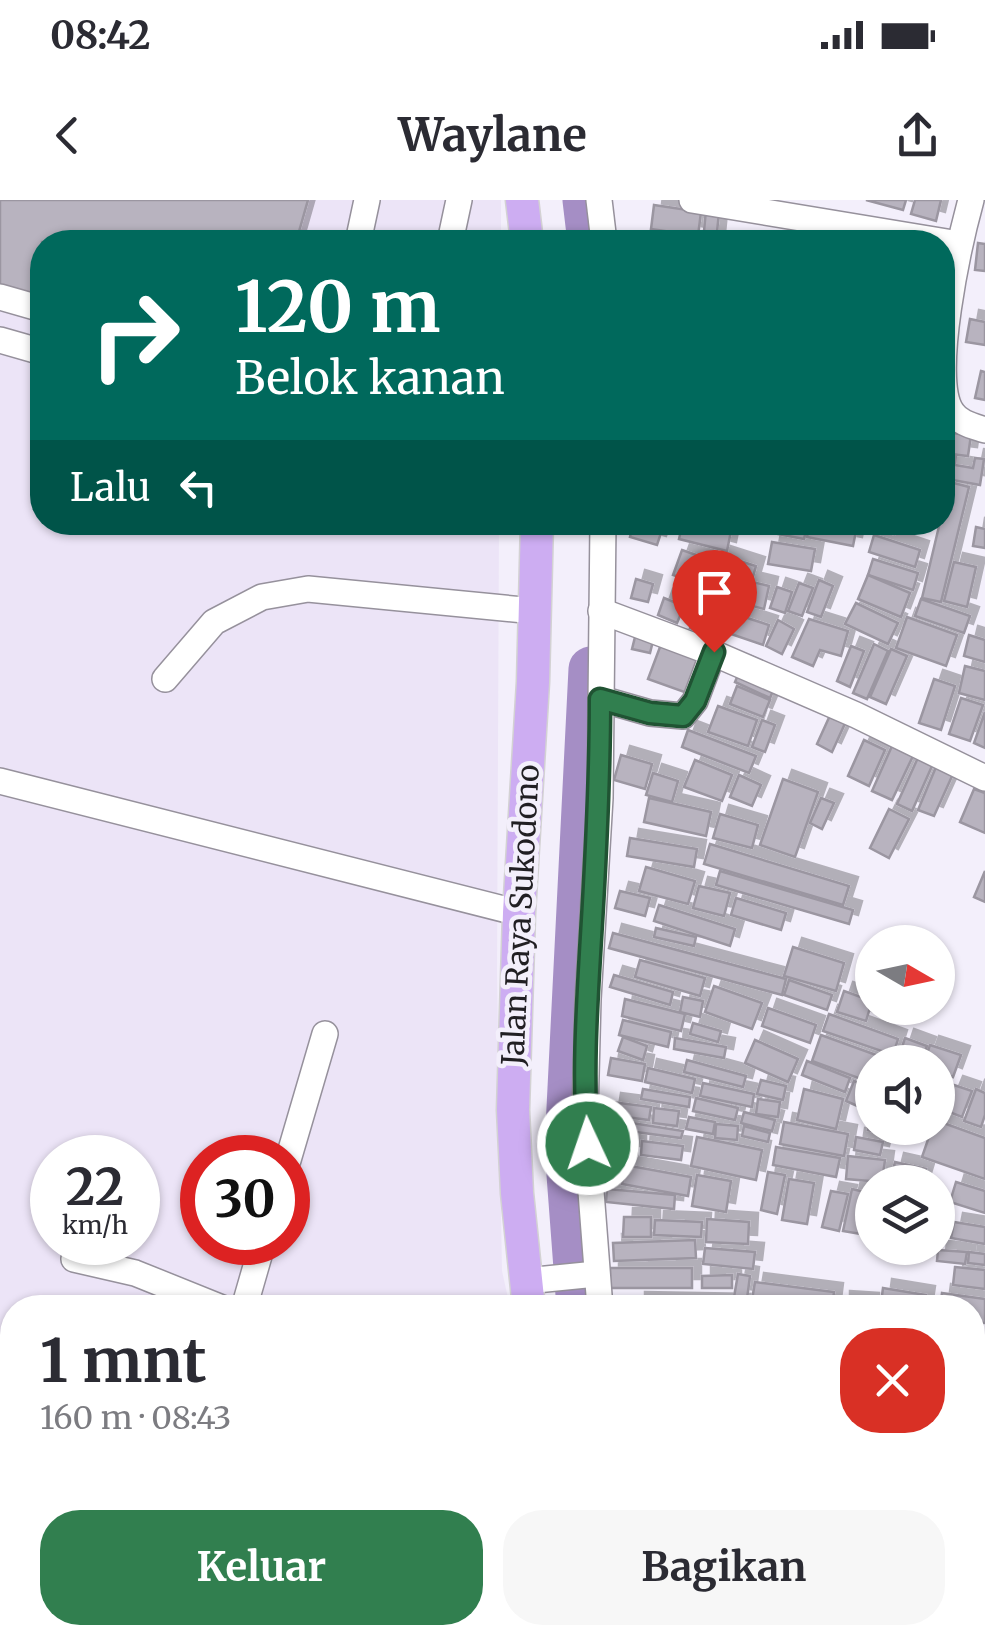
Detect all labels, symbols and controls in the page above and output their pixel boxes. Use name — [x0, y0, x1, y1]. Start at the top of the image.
text: 08:42 — [50, 12, 151, 59]
text: Waylane — [398, 107, 587, 163]
icon: back — [40, 108, 95, 163]
icon: share — [890, 108, 945, 163]
text: 120 m — [235, 263, 440, 351]
icon: right — [70, 270, 200, 400]
text: Belok kanan — [235, 350, 505, 406]
icon: left — [171, 460, 226, 515]
text: Lalu — [70, 464, 151, 511]
pin — [672, 550, 757, 653]
icon: arrive — [687, 565, 742, 620]
street label: Jalan Raya Sukodono — [493, 763, 547, 1067]
north arrow — [855, 925, 955, 1025]
map controls — [855, 925, 955, 1265]
button: sound — [855, 1045, 955, 1145]
position arrow — [536, 1092, 640, 1196]
speed limit sign: 30 — [180, 1135, 310, 1265]
text: 22 — [66, 1156, 124, 1219]
button: layers — [855, 1165, 955, 1265]
text: km/h — [62, 1209, 128, 1241]
text: 1 mnt — [40, 1323, 207, 1398]
button: close — [840, 1328, 945, 1433]
text: 160 m · 08:43 — [40, 1398, 231, 1438]
button: Keluar — [40, 1510, 483, 1625]
button: Bagikan — [503, 1510, 945, 1625]

